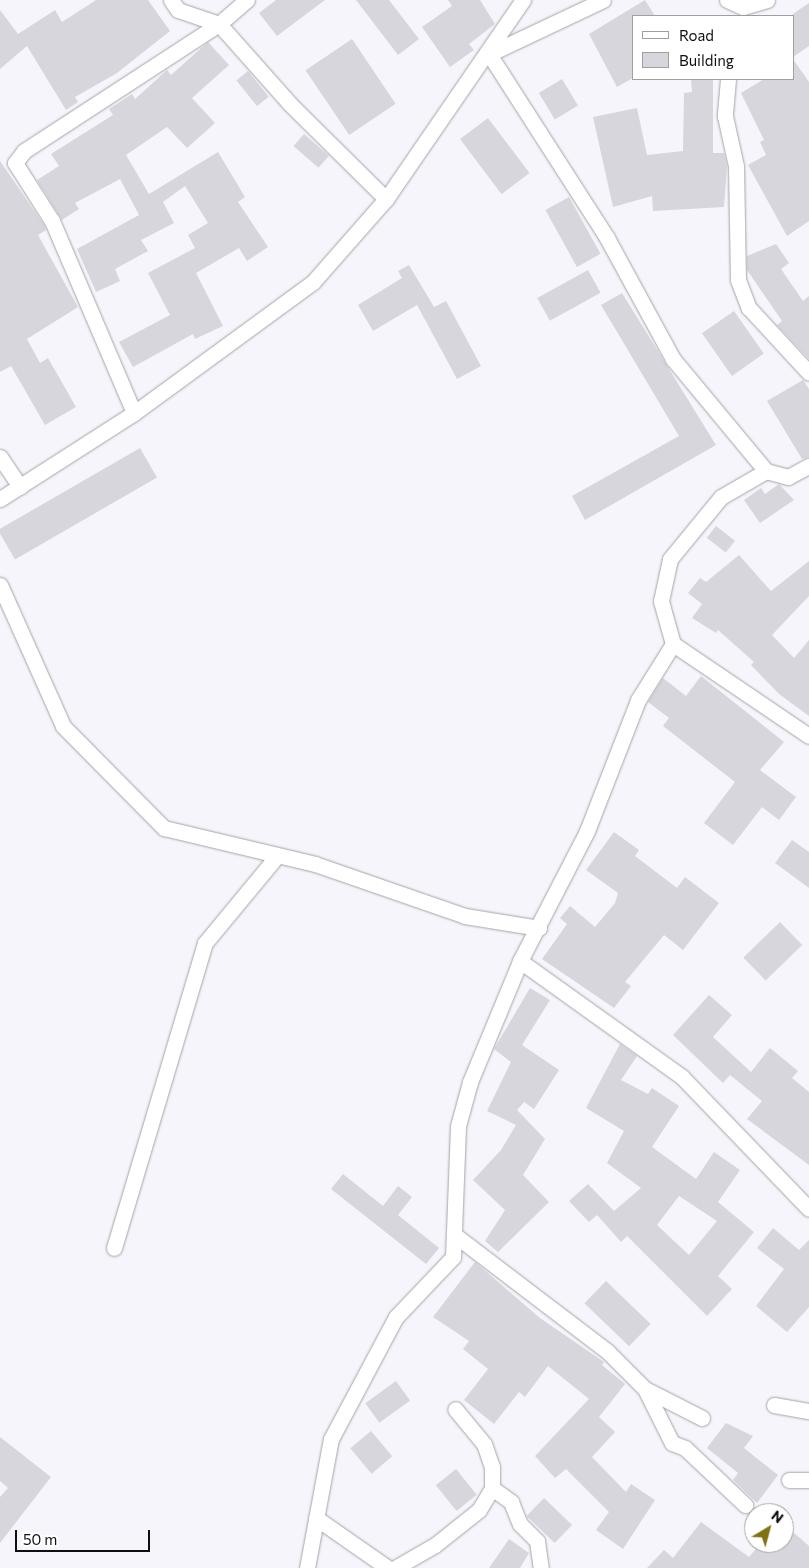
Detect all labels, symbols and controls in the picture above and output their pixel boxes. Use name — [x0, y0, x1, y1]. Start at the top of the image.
legend — [632, 15, 794, 80]
text: Road — [679, 26, 714, 44]
text: Building — [679, 51, 734, 69]
north arrow — [744, 1503, 794, 1553]
text: N — [768, 1506, 787, 1526]
scale bar — [18, 1520, 152, 1552]
text: 50 m — [23, 1530, 57, 1548]

